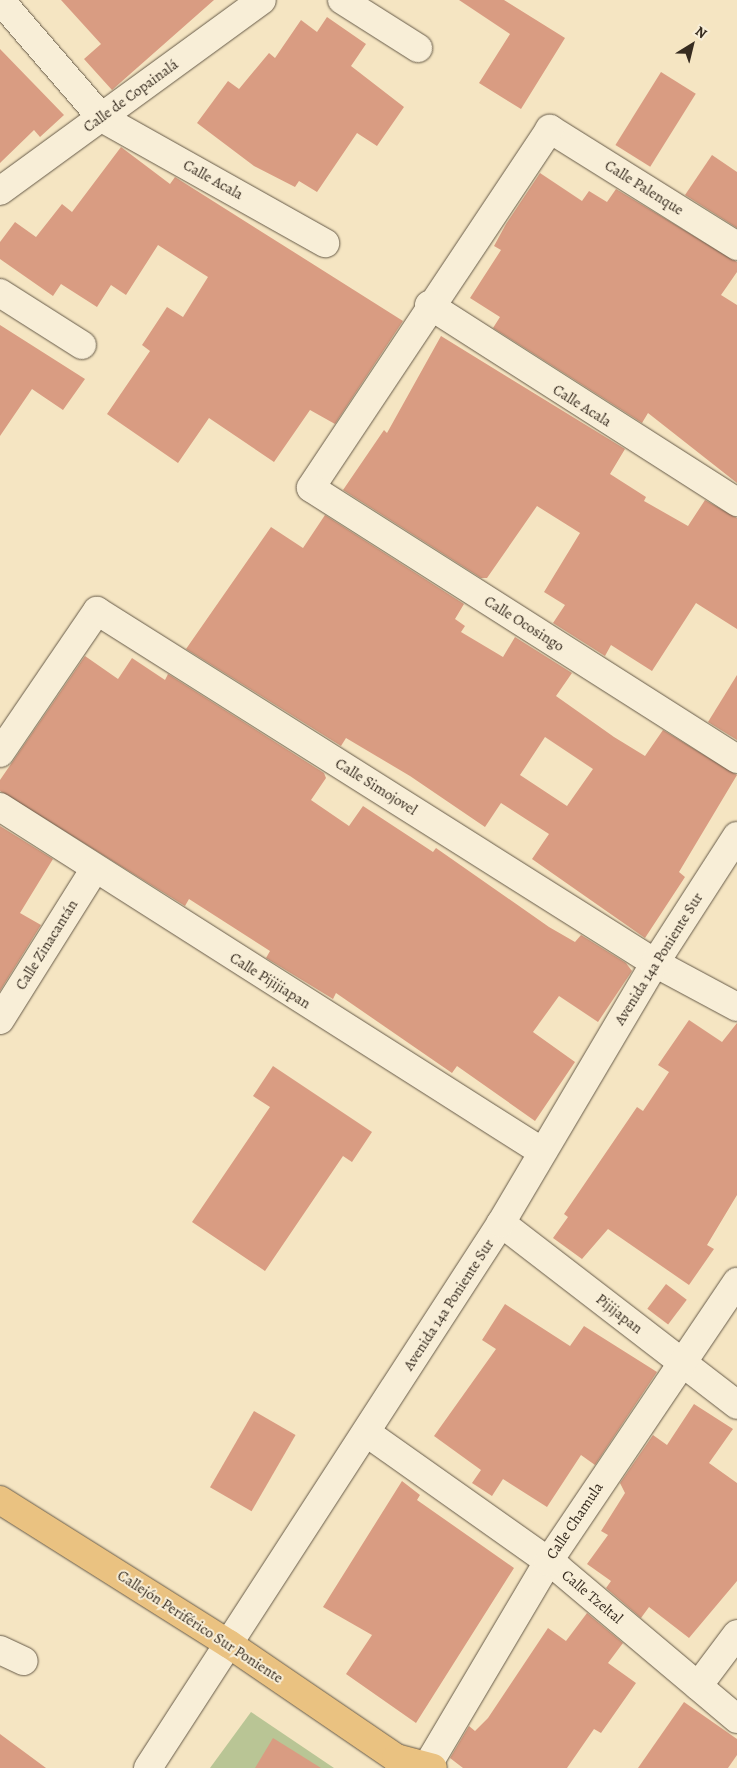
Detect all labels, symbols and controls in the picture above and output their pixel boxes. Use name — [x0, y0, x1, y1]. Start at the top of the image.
north arrow — [667, 20, 717, 70]
text: N — [691, 22, 711, 43]
street label: Calle de Copainalá — [80, 56, 182, 136]
street label: Calle Acala — [180, 156, 246, 204]
street label: Calle Palenque — [601, 157, 687, 219]
street label: Calle Acala — [549, 381, 615, 431]
street label: Calle Ocosingo — [481, 592, 567, 656]
street label: Calle Simojovel — [332, 755, 420, 819]
street label: Avenida 14a Poniente Sur — [611, 889, 707, 1029]
street label: Calle Zinacantán — [12, 897, 82, 993]
street label: Calle Pijijiapan — [226, 949, 314, 1013]
street label: Avenida 14a Poniente Sur — [400, 1236, 498, 1374]
street label: Pijijapan — [592, 1290, 646, 1338]
street label: Calle Chamula — [543, 1479, 607, 1563]
street label: Calle Tzeltal — [558, 1566, 626, 1628]
street label: Callejón Periférico Sur Poniente — [114, 1567, 286, 1687]

